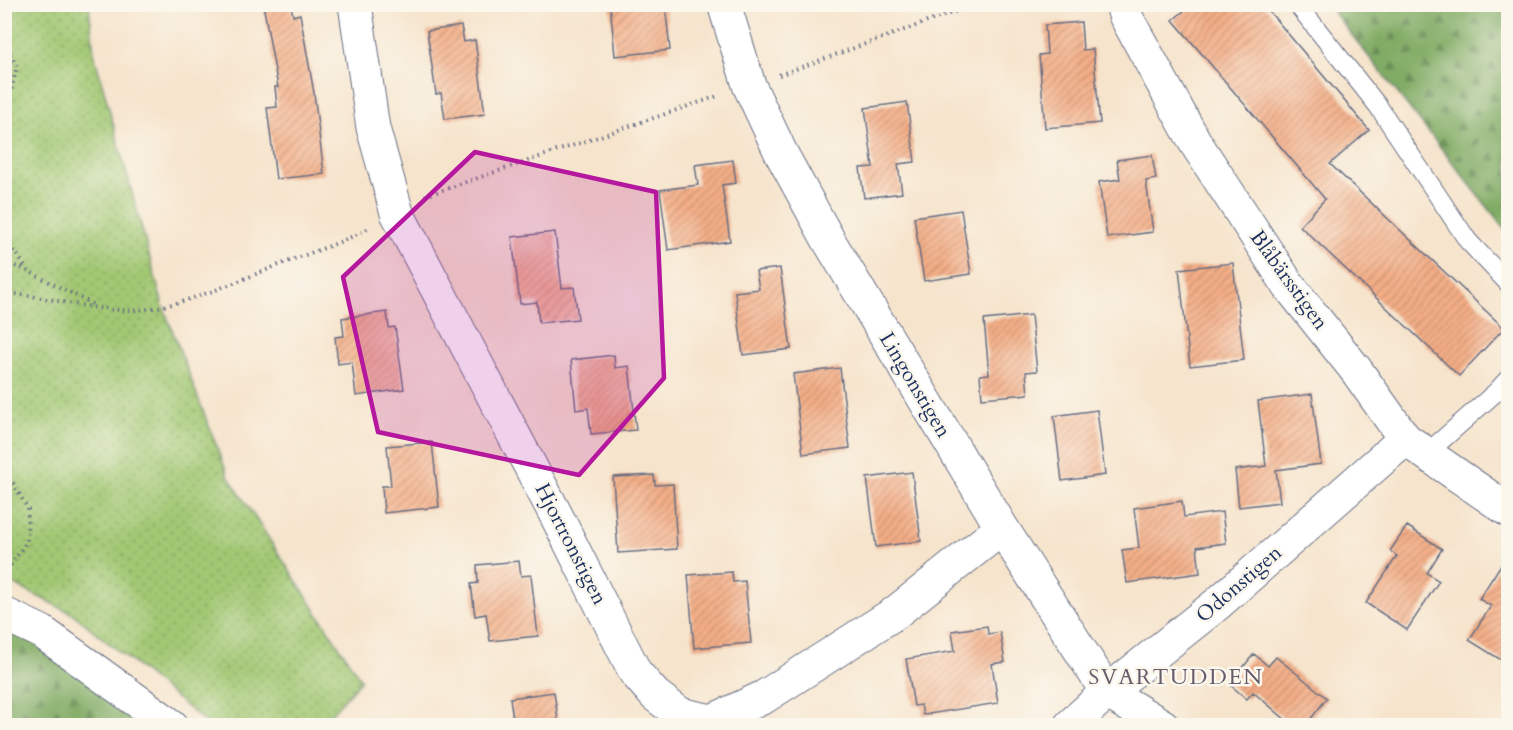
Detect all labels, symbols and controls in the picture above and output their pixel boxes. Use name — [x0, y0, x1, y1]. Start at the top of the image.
street label: Blåbärsstigen — [1243, 224, 1335, 336]
street label: Lingonstigen — [872, 327, 958, 443]
street label: Hjortronstigen — [528, 478, 614, 610]
street label: Odonstigen — [1190, 538, 1288, 630]
district label: SVARTUDDEN — [1088, 662, 1264, 692]

